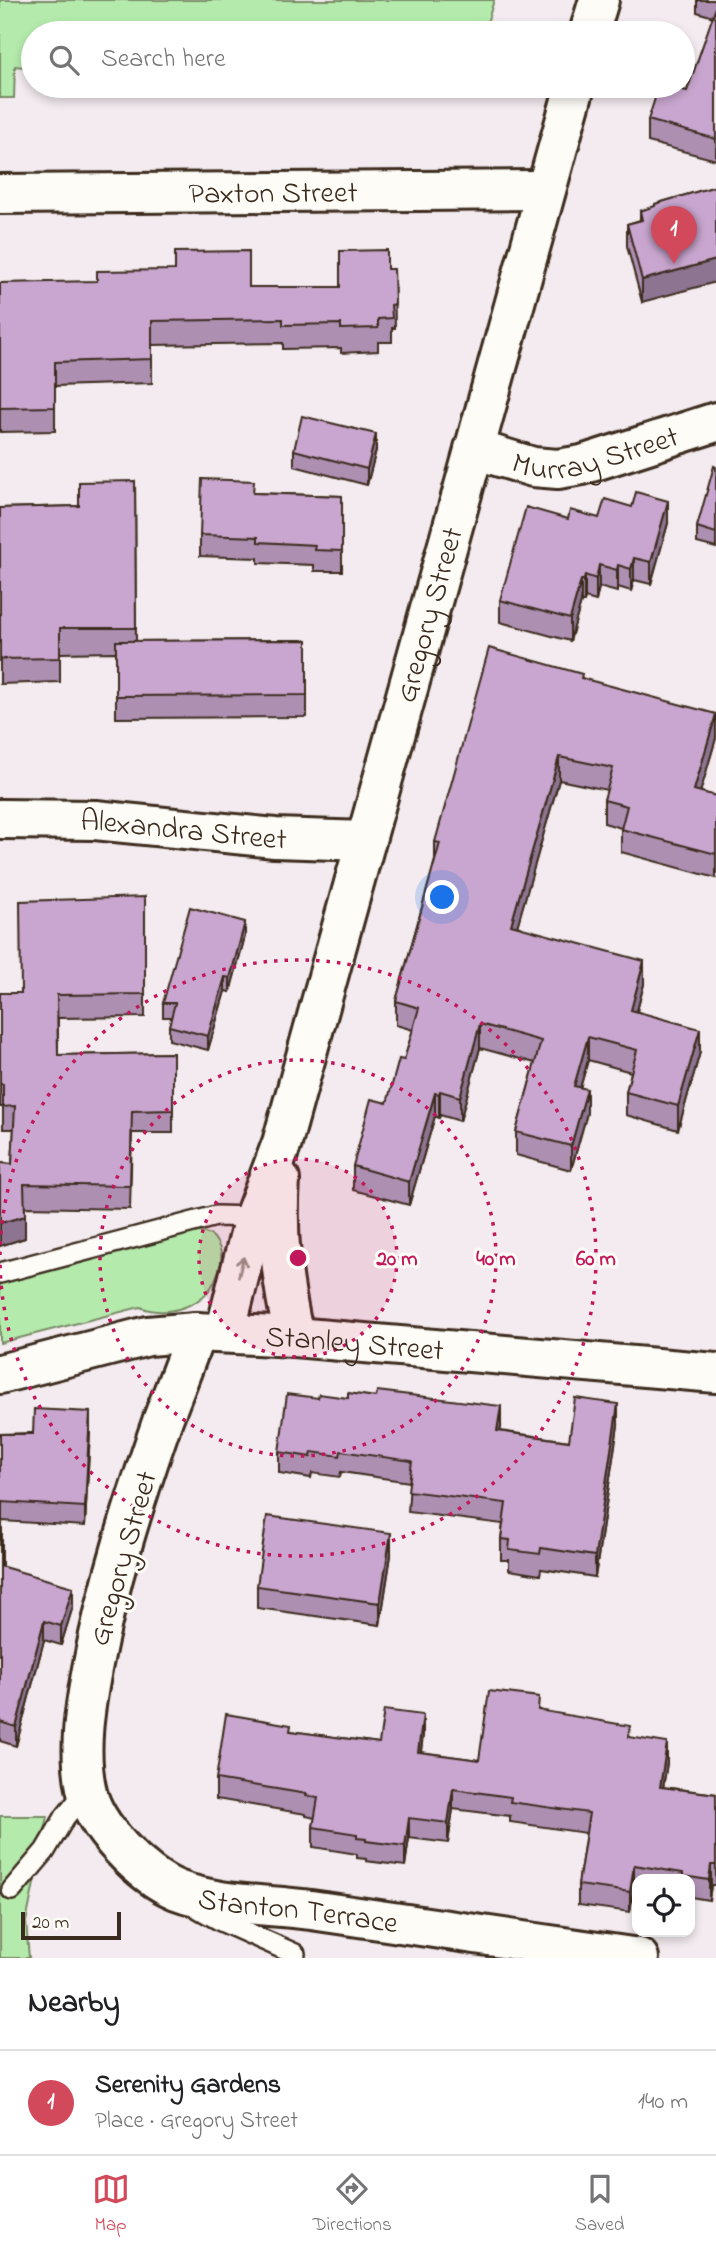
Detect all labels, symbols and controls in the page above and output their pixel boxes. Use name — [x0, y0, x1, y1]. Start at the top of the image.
search box — [21, 21, 695, 98]
icon: search — [45, 41, 83, 79]
text: Search here — [101, 41, 226, 79]
street label: Paxton Street — [188, 172, 358, 218]
pin: 1 — [651, 206, 697, 264]
street label: Murray Street — [506, 416, 685, 494]
street label: Gregory Street — [386, 523, 477, 708]
street label: Alexandra Street — [80, 801, 287, 863]
your location — [425, 880, 459, 914]
text: 20 m — [375, 1245, 418, 1275]
text: 40 m — [476, 1245, 516, 1275]
text: 60 m — [576, 1245, 616, 1275]
centre of rings — [286, 1246, 310, 1270]
one-way arrow — [235, 1256, 248, 1279]
street label: Stanley Street — [264, 1317, 445, 1375]
street label: Gregory Street — [79, 1466, 171, 1651]
map controls — [632, 1874, 695, 1937]
button: locate — [632, 1874, 695, 1937]
street label: Stanton Terrace — [194, 1878, 401, 1947]
scale bar — [21, 1909, 121, 1941]
text: 20 m — [32, 1910, 69, 1937]
text: Nearby — [28, 1982, 120, 2026]
text: Serenity Gardens — [95, 2067, 281, 2105]
text: 1 — [47, 2086, 55, 2119]
text: 140 m — [638, 2086, 688, 2119]
text: Place · Gregory Street — [95, 2105, 298, 2138]
tab: Map — [92, 2170, 130, 2239]
tab: Directions — [313, 2170, 392, 2239]
tab: Saved — [575, 2170, 624, 2239]

